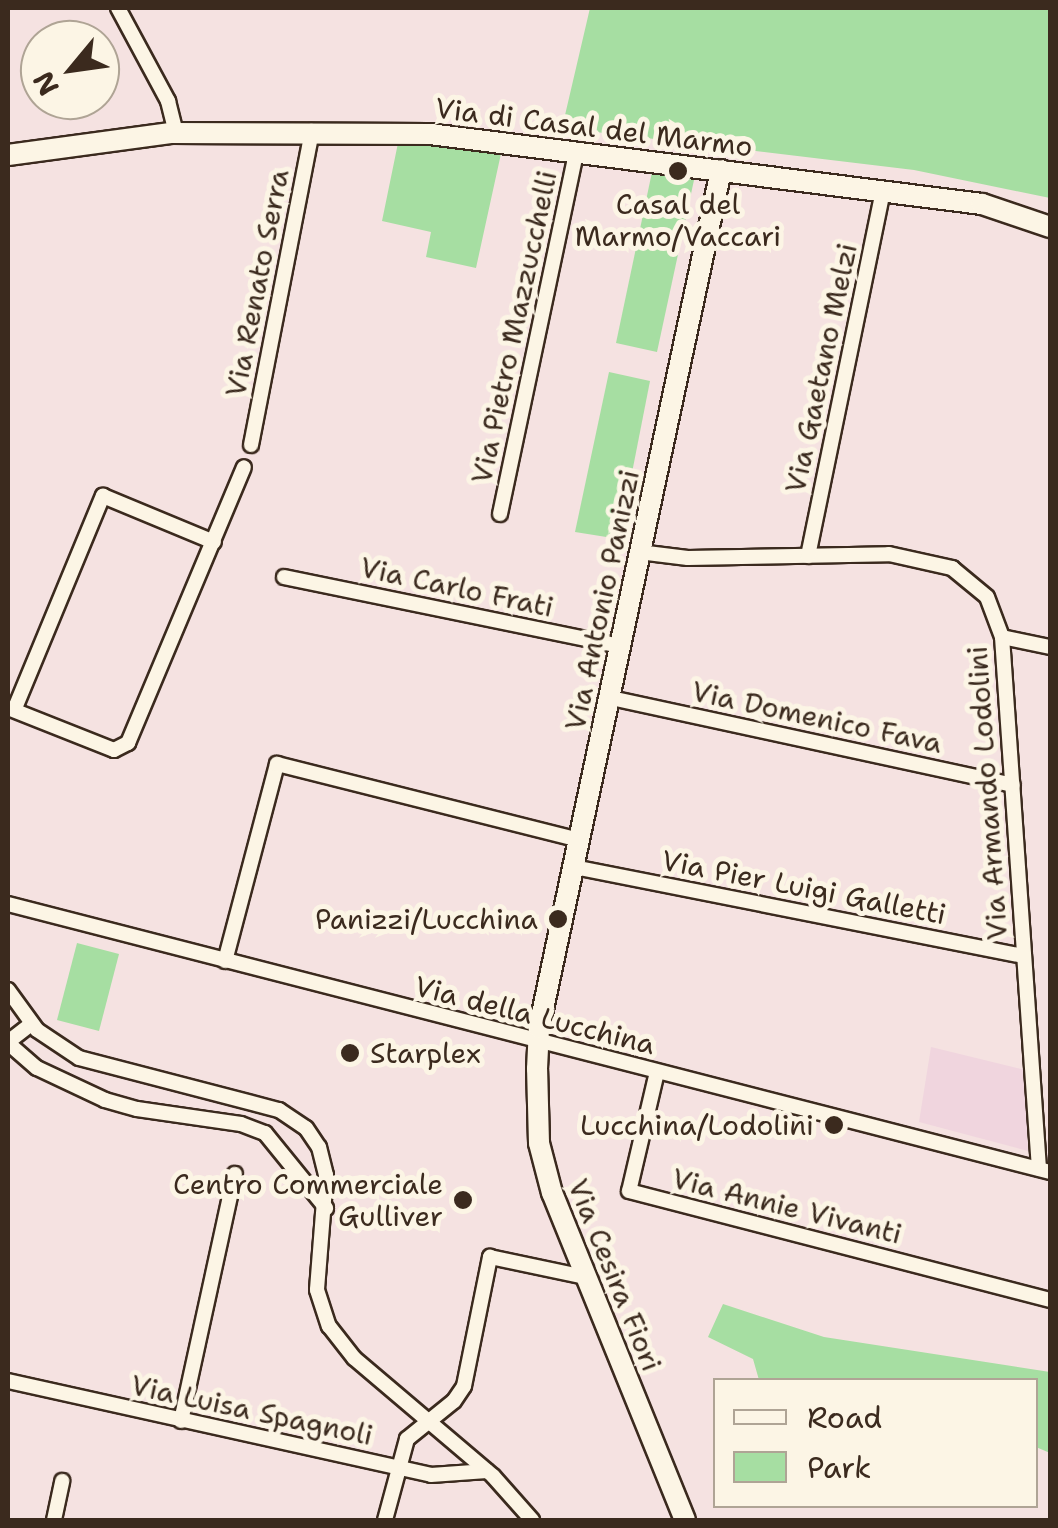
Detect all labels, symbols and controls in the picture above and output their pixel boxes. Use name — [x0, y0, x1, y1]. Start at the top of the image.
north arrow — [20, 20, 120, 120]
text: N — [24, 65, 68, 102]
street label: Via di Casal del Marmo — [433, 91, 755, 163]
marker: Casal del Marmo/Vaccari — [667, 160, 689, 182]
street label: Via Renato Serra — [218, 166, 296, 400]
street label: Via Pietro Mazzucchelli — [464, 167, 564, 487]
place label: Casal del Marmo/Vaccari — [575, 187, 781, 253]
street label: Via Gaetano Melzi — [778, 240, 864, 496]
street label: Via Antonio Panizzi — [558, 467, 646, 733]
street label: Via Carlo Frati — [357, 550, 557, 624]
street label: Via Armando Lodolini — [960, 645, 1014, 941]
street label: Via Domenico Fava — [689, 674, 945, 760]
street label: Via Pier Luigi Galletti — [659, 843, 949, 931]
place label: Panizzi/Lucchina — [315, 902, 538, 936]
marker: Panizzi/Lucchina — [547, 908, 569, 930]
street label: Via della Lucchina — [411, 969, 659, 1061]
place label: Starplex — [370, 1036, 481, 1070]
marker: Starplex — [339, 1042, 361, 1064]
place label: Lucchina/Lodolini — [580, 1108, 814, 1142]
marker: Lucchina/Lodolini — [823, 1114, 845, 1136]
street label: Via Annie Vivanti — [669, 1161, 905, 1251]
place label: Centro Commerciale Gulliver — [173, 1167, 443, 1233]
street label: Via Cesira Fiori — [561, 1174, 669, 1376]
marker: Centro Commerciale Gulliver — [452, 1189, 474, 1211]
street label: Via Luisa Spagnoli — [128, 1368, 376, 1452]
legend — [713, 1378, 1038, 1508]
text: Road — [807, 1397, 882, 1438]
text: Park — [807, 1447, 871, 1488]

